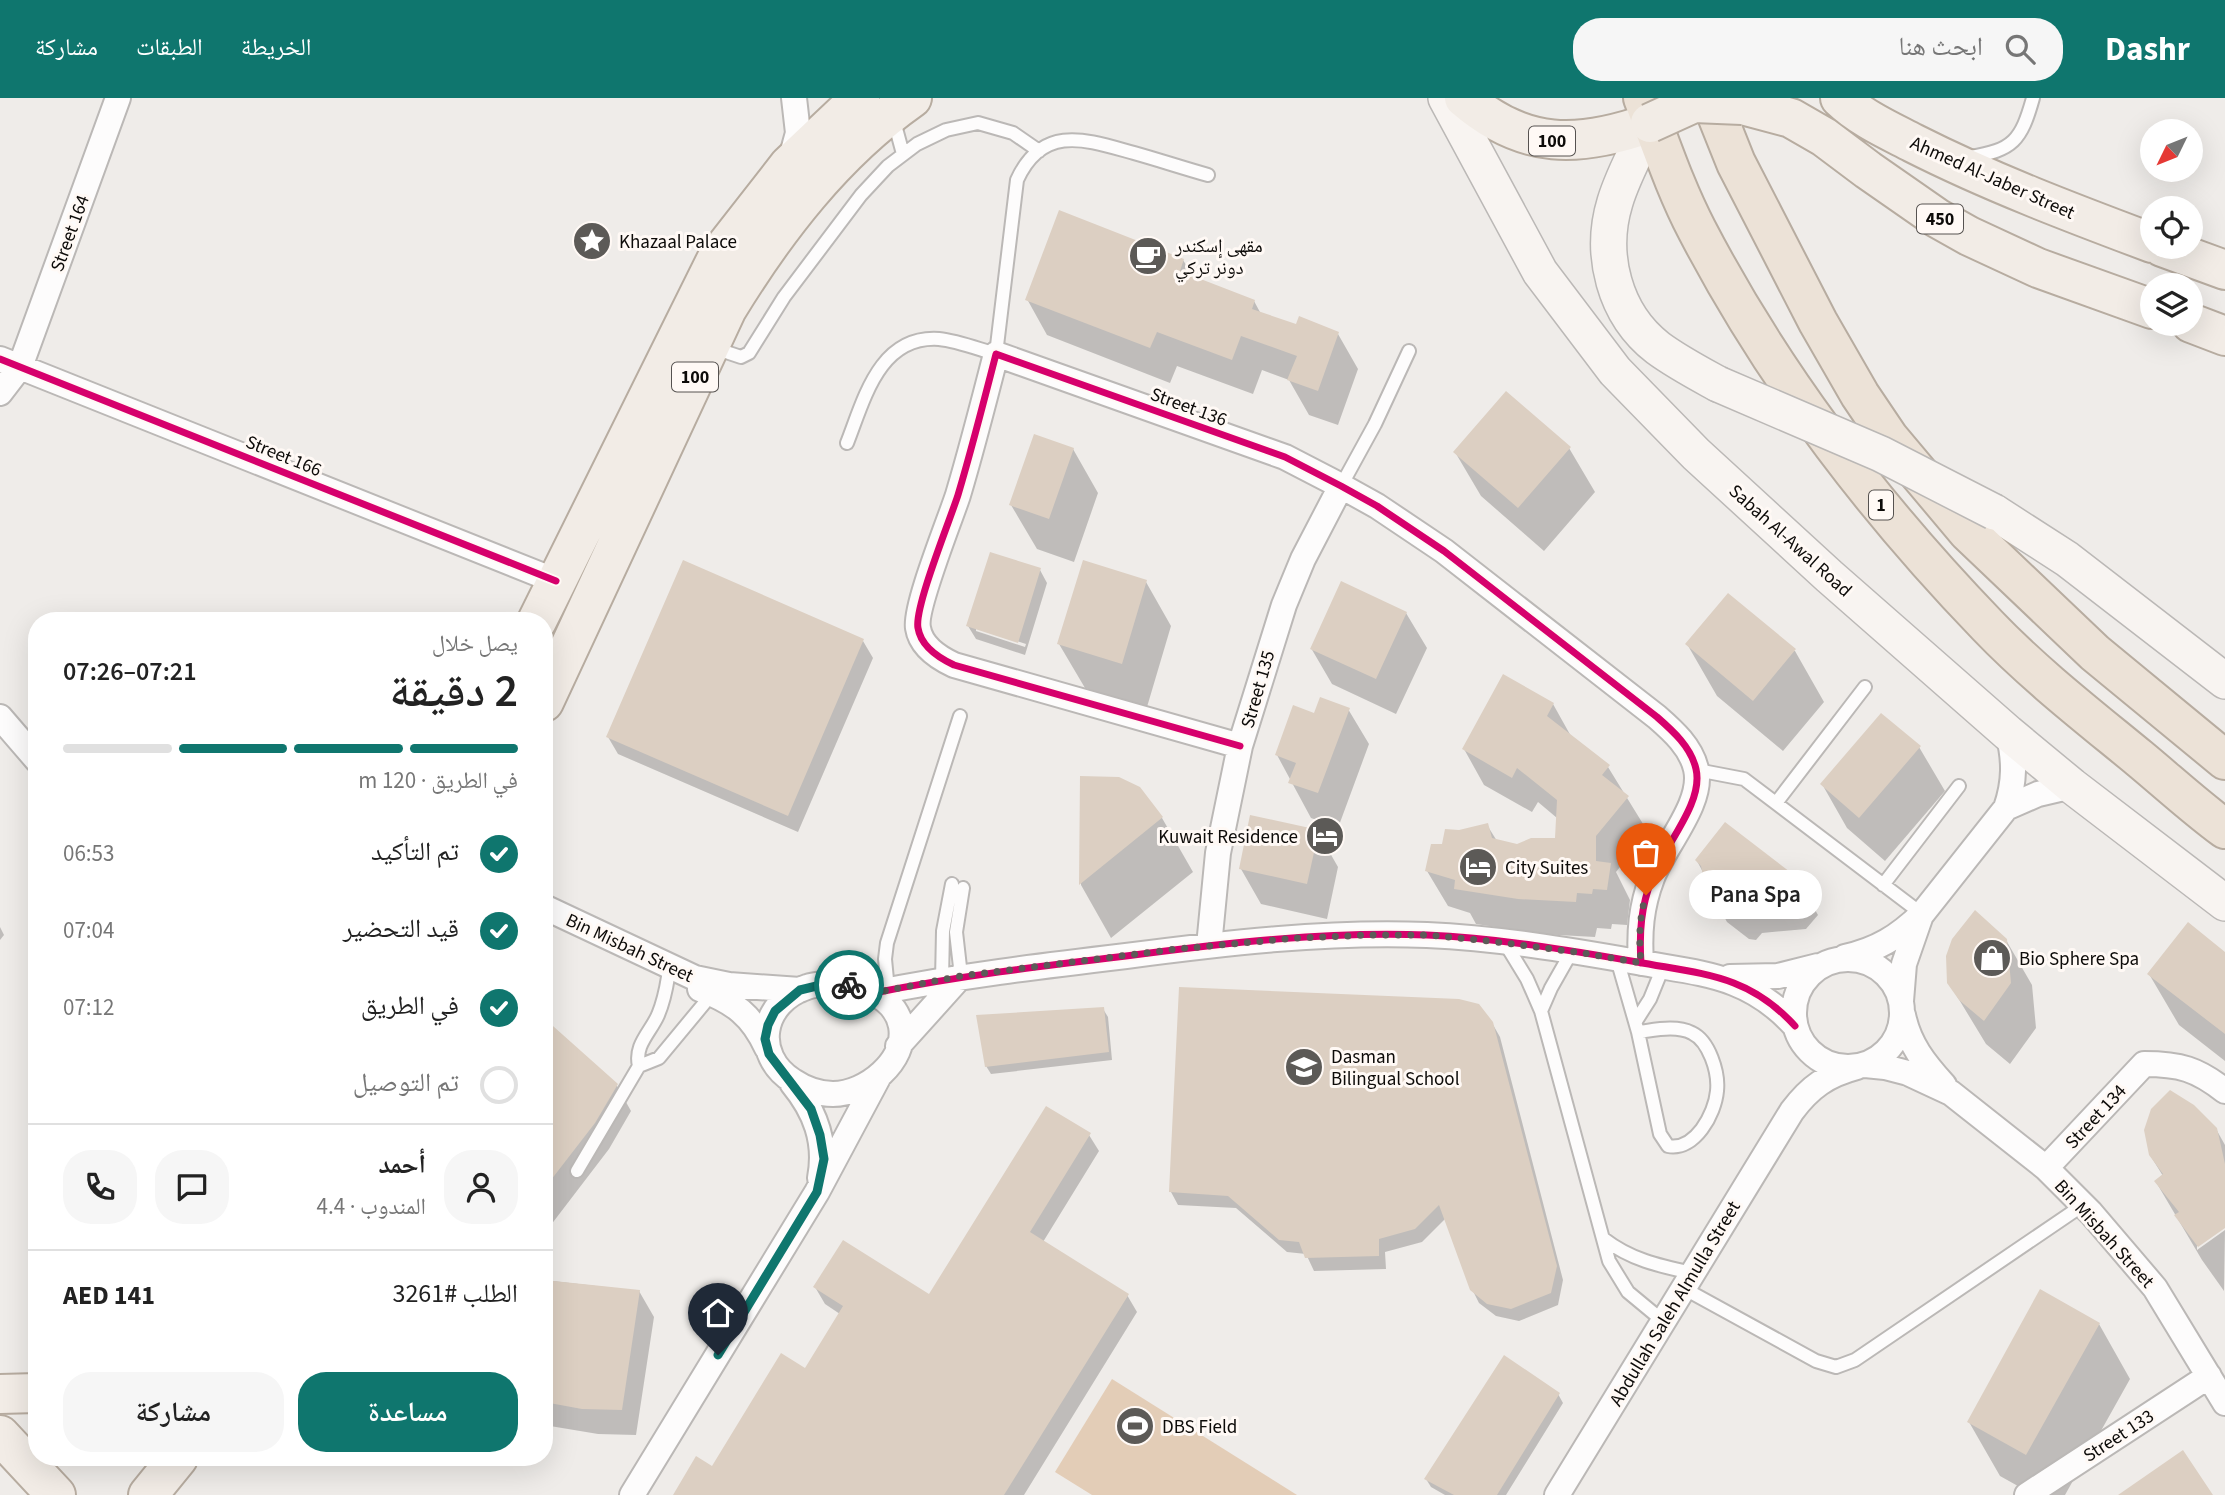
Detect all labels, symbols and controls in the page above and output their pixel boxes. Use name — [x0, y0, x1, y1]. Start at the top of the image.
search box — [1573, 18, 2063, 81]
text: Dashr — [2105, 26, 2190, 73]
text: ابحث هنا — [1899, 28, 1983, 65]
text: مشاركة — [35, 30, 98, 65]
text: الطبقات — [136, 30, 203, 65]
text: الخريطة — [241, 30, 311, 65]
icon: search — [2001, 30, 2039, 68]
north arrow — [2140, 119, 2203, 182]
map controls — [2140, 119, 2203, 336]
road number: 100 — [1529, 126, 1575, 156]
street label: Ahmed Al-Jaber Street — [1906, 130, 2079, 227]
street label: Street 164 — [44, 191, 97, 276]
button: locate — [2140, 196, 2203, 259]
road number: 450 — [1917, 204, 1963, 234]
place icon: Khazaal Palace — [571, 220, 613, 262]
place label: Khazaal Palace — [619, 229, 737, 256]
place label: مقهى إسكندر دونر تركي — [1174, 233, 1263, 283]
cafe icon: مقهى إسكندر دونر تركي — [1127, 235, 1169, 277]
button: layers — [2140, 273, 2203, 336]
road number: 100 — [672, 362, 718, 391]
street label: Street 136 — [1146, 381, 1231, 434]
street label: Street 166 — [241, 429, 325, 484]
street label: Sabah Al-Awal Road — [1722, 478, 1858, 604]
road number: 1 — [1869, 491, 1893, 520]
text: يصل خلال — [432, 627, 518, 660]
street label: Street 135 — [1234, 647, 1282, 731]
text: 07:21–07:26 — [63, 653, 197, 690]
text: 2 دقيقة — [390, 659, 518, 724]
text: في الطريق · 120 m — [358, 764, 518, 797]
hotel icon: Kuwait Residence — [1304, 815, 1346, 857]
pin — [1616, 823, 1676, 895]
place label: Kuwait Residence — [1158, 824, 1298, 851]
text: تم التأكيد — [371, 833, 459, 870]
icon: bag — [1627, 834, 1665, 872]
icon: check — [480, 835, 518, 873]
text: 06:53 — [63, 837, 114, 870]
hotel icon: City Suites — [1457, 846, 1499, 888]
place label: City Suites — [1505, 855, 1588, 882]
callout: Pana Spa — [1688, 870, 1821, 920]
text: Pana Spa — [1710, 878, 1801, 911]
street label: Bin Misbah Street — [561, 907, 698, 990]
text: قيد التحضير — [343, 910, 459, 947]
icon: check — [480, 912, 518, 950]
text: 07:04 — [63, 914, 114, 947]
shop icon: Bio Sphere Spa — [1971, 937, 2013, 979]
place label: Bio Sphere Spa — [2019, 946, 2139, 973]
courier — [814, 950, 884, 1020]
icon: bike — [830, 966, 868, 1004]
text: في الطريق — [361, 987, 459, 1024]
icon: check — [480, 989, 518, 1027]
text: 07:12 — [63, 991, 114, 1024]
place label: Dasman Bilingual School — [1331, 1044, 1460, 1093]
school or university icon: Dasman Bilingual School — [1283, 1046, 1325, 1088]
text: تم التوصيل — [353, 1064, 459, 1101]
street label: Street 134 — [2059, 1079, 2133, 1155]
text: أحمد — [378, 1146, 426, 1183]
button: phone — [63, 1150, 137, 1224]
button: chat — [155, 1150, 229, 1224]
button: person — [444, 1150, 518, 1224]
street label: Bin Misbah Street — [2048, 1174, 2160, 1295]
text: المندوب · 4.4 — [316, 1190, 426, 1223]
street label: Abdullah Saleh Almulla Street — [1603, 1196, 1748, 1412]
text: الطلب #3261 — [393, 1275, 518, 1312]
text: AED 141 — [63, 1277, 155, 1314]
pin — [688, 1283, 748, 1355]
icon: home — [699, 1294, 737, 1332]
button: مشاركة — [63, 1372, 284, 1452]
button: مساعدة — [298, 1372, 518, 1452]
street label: Street 133 — [2078, 1403, 2160, 1469]
sports icon: DBS Field — [1114, 1405, 1156, 1447]
place label: DBS Field — [1162, 1414, 1237, 1441]

